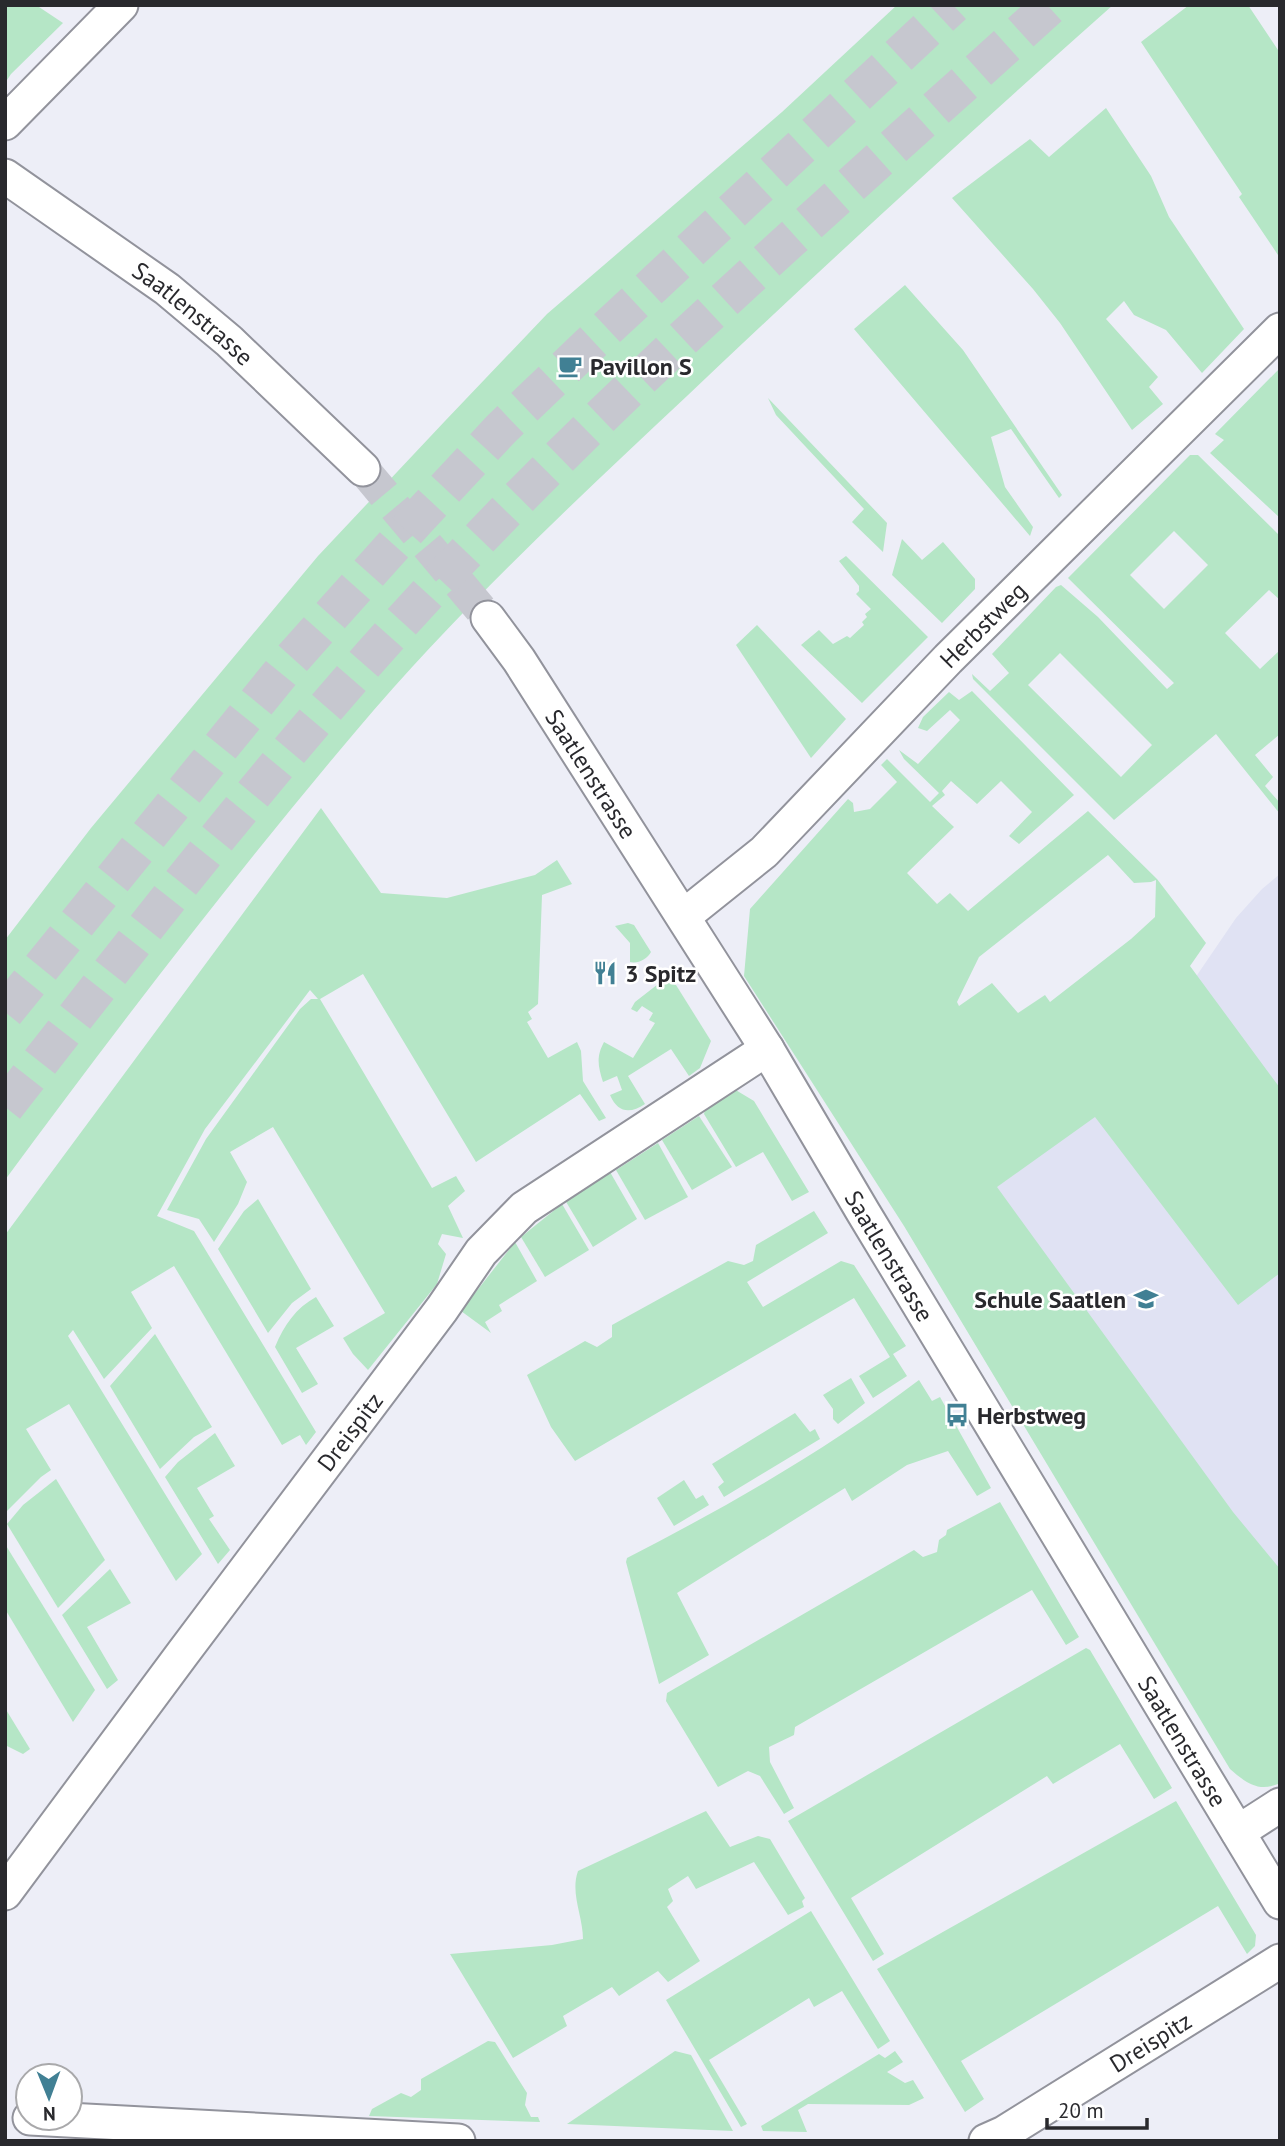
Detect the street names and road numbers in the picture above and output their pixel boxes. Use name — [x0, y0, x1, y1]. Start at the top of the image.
street label: Saatlenstrasse — [127, 254, 260, 372]
street label: Herbstweg — [933, 575, 1033, 674]
street label: Saatlenstrasse — [539, 703, 644, 844]
street label: Saatlenstrasse — [838, 1185, 941, 1327]
street label: Dreispitz — [310, 1386, 389, 1477]
street label: Saatlenstrasse — [1131, 1670, 1234, 1812]
street label: Dreispitz — [1103, 2005, 1197, 2079]

